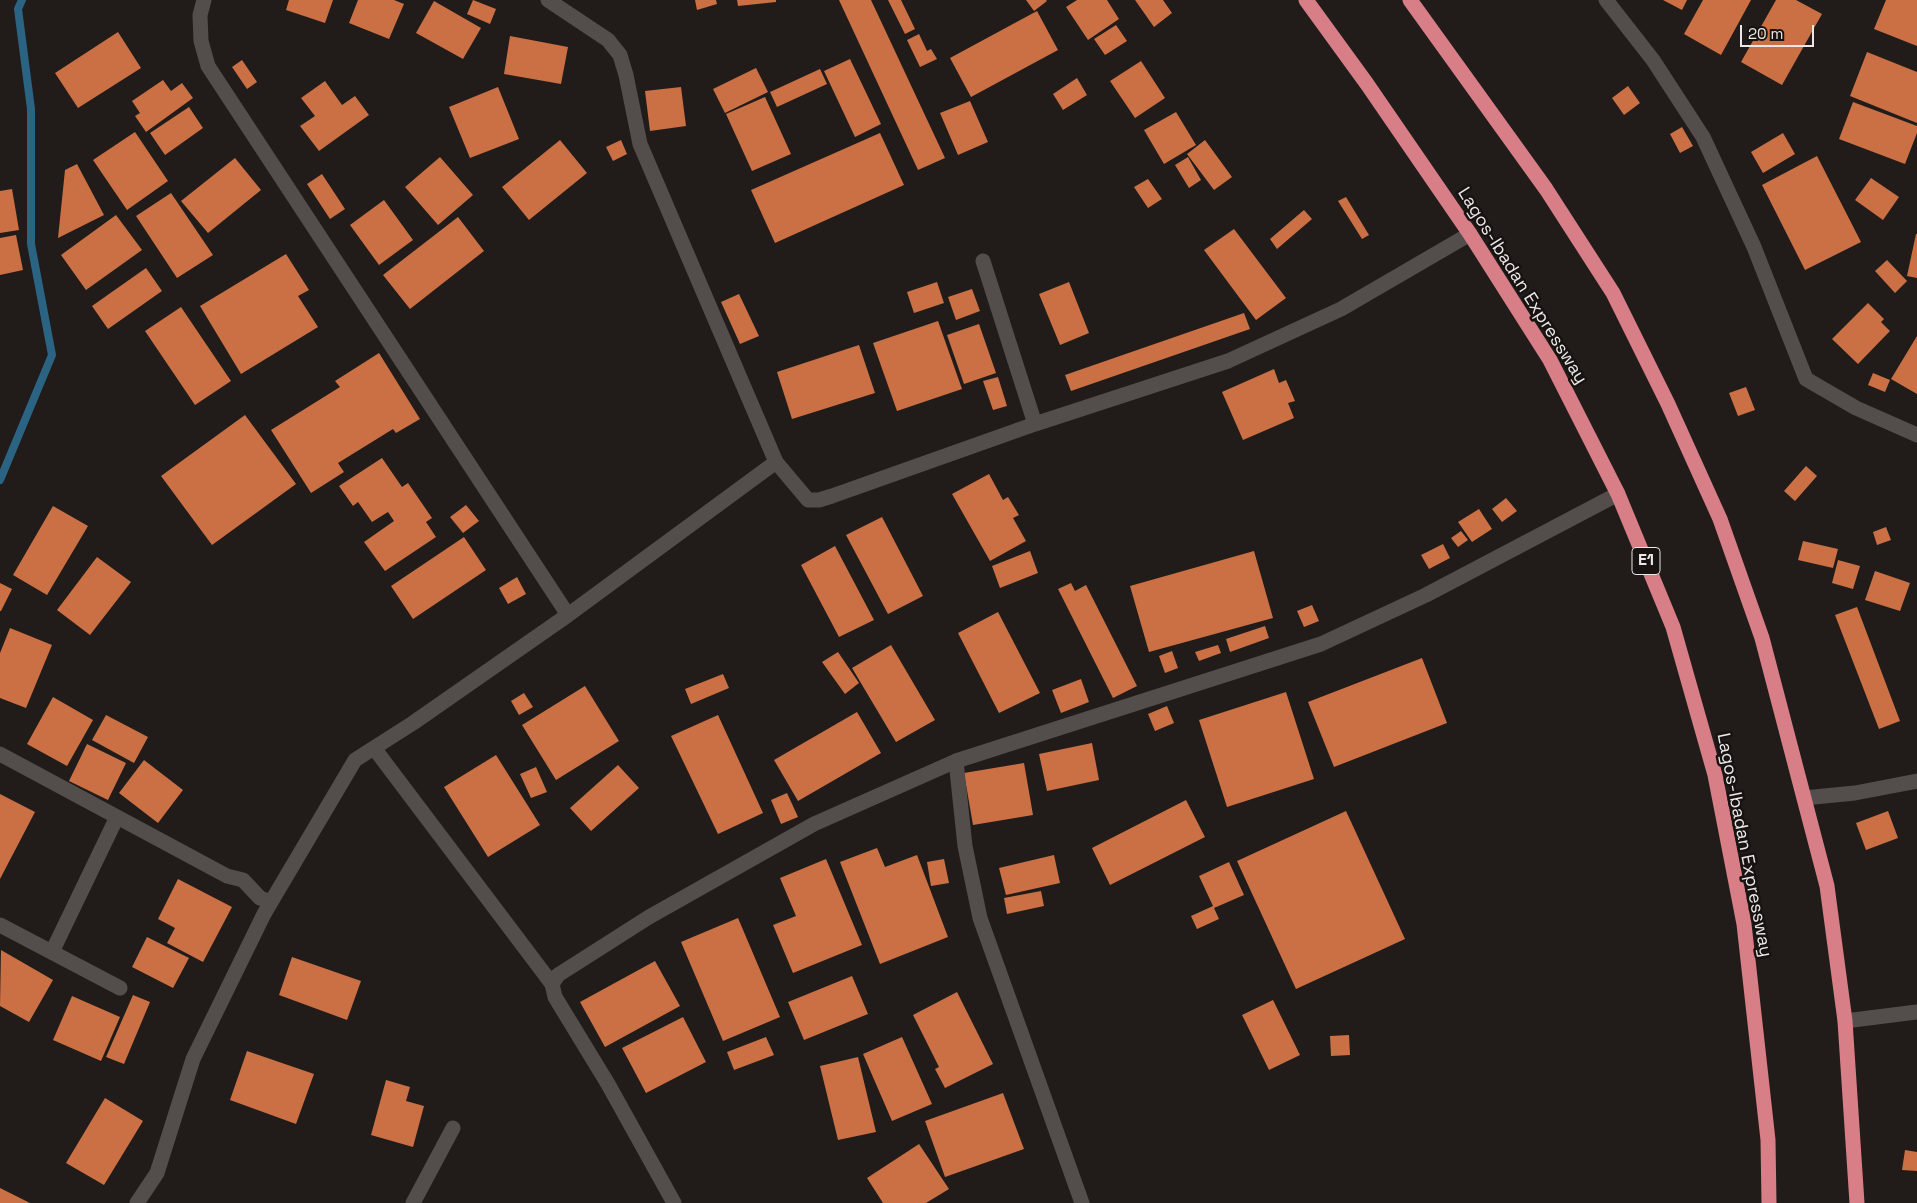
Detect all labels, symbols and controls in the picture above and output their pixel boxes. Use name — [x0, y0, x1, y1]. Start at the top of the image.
scale bar — [1742, 15, 1816, 47]
text: 20 m — [1748, 24, 1783, 43]
street label: Lagos-Ibadan Expressway — [1453, 184, 1591, 388]
road number: E1 — [1632, 548, 1660, 574]
street label: Lagos-Ibadan Expressway — [1712, 731, 1776, 959]

